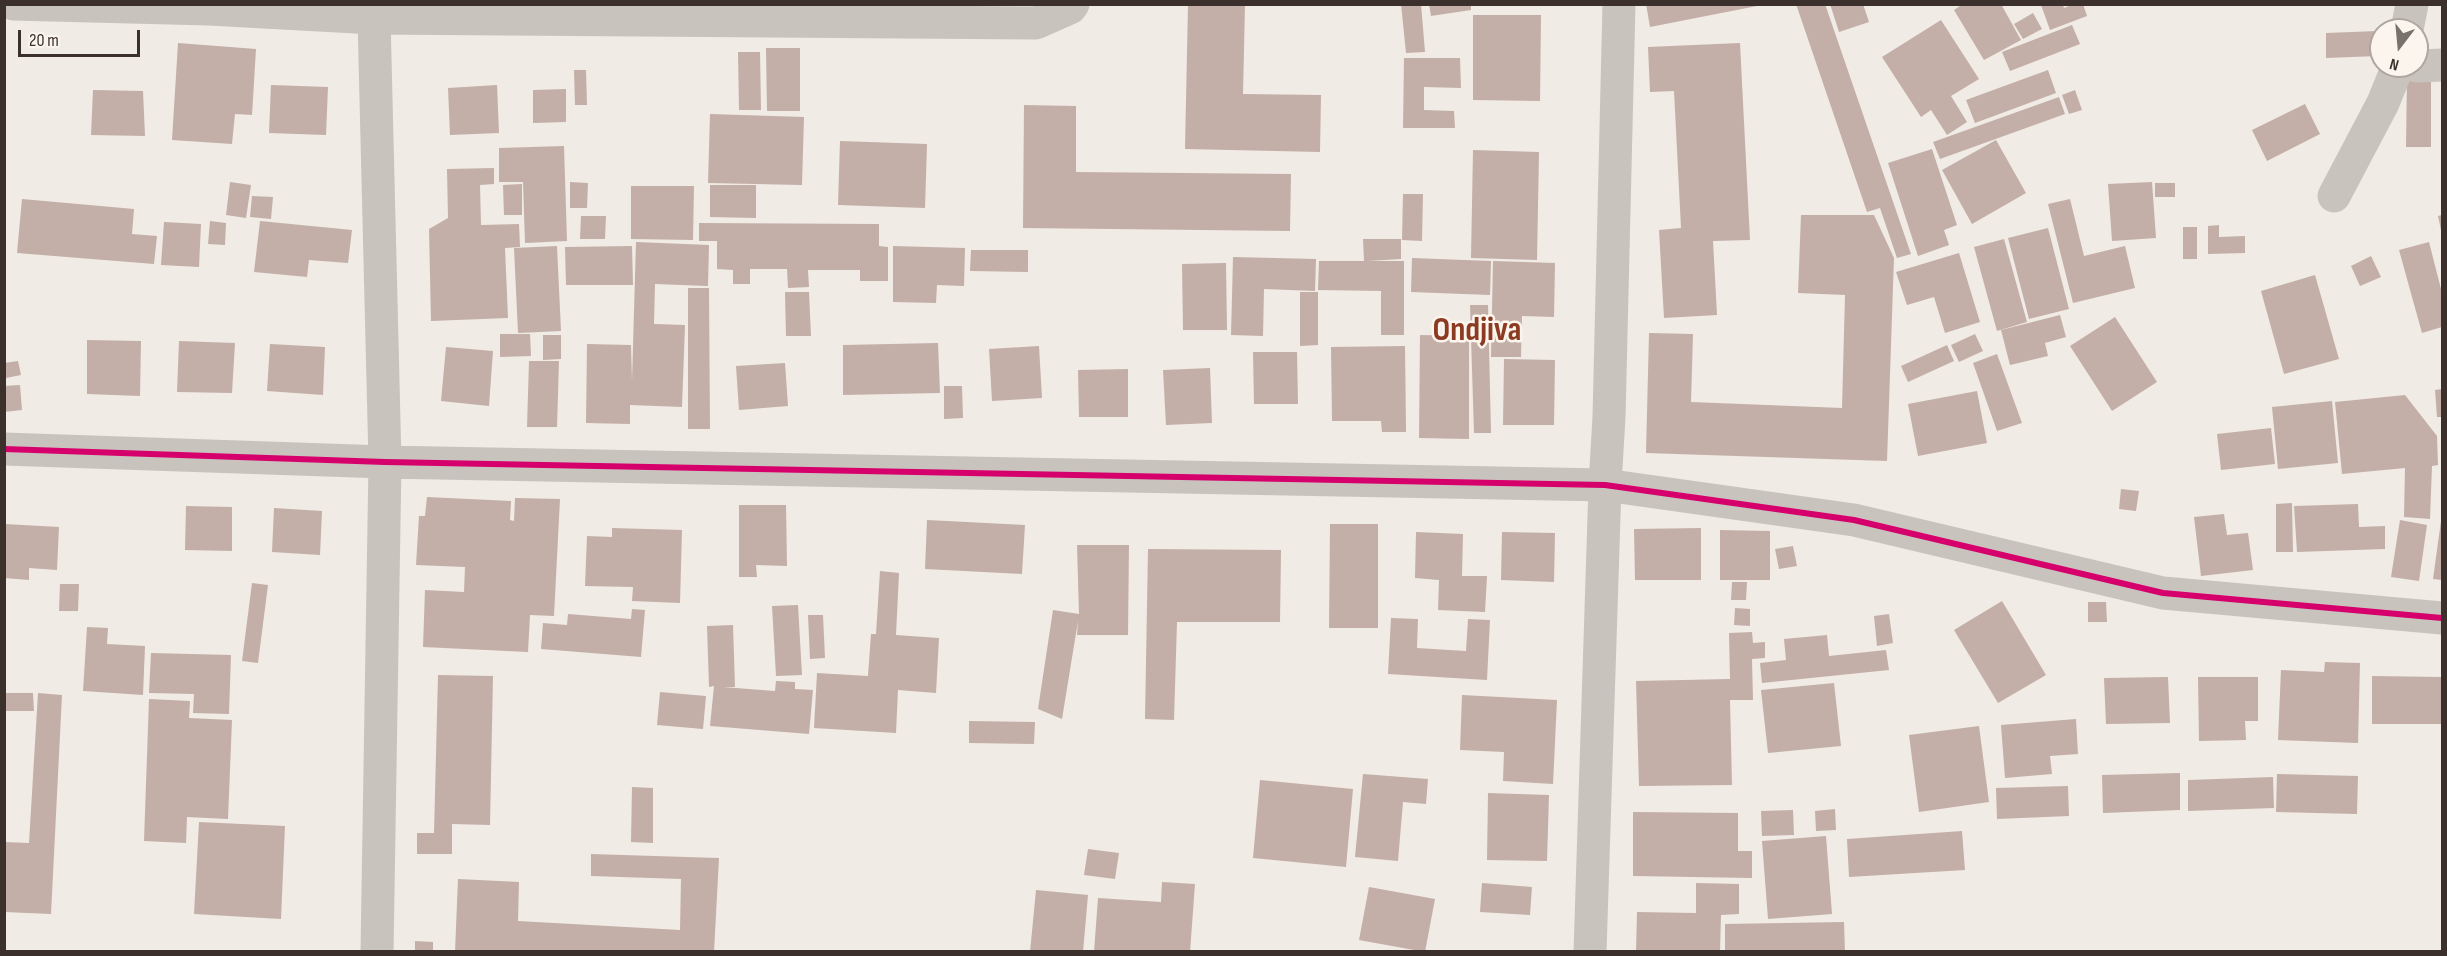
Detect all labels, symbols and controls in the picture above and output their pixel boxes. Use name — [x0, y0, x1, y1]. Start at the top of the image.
scale bar — [21, 18, 142, 56]
north arrow — [2369, 18, 2429, 78]
text: 20 m — [29, 30, 59, 51]
text: N — [2388, 54, 2401, 74]
district label: Ondjiva — [1432, 311, 1522, 351]

